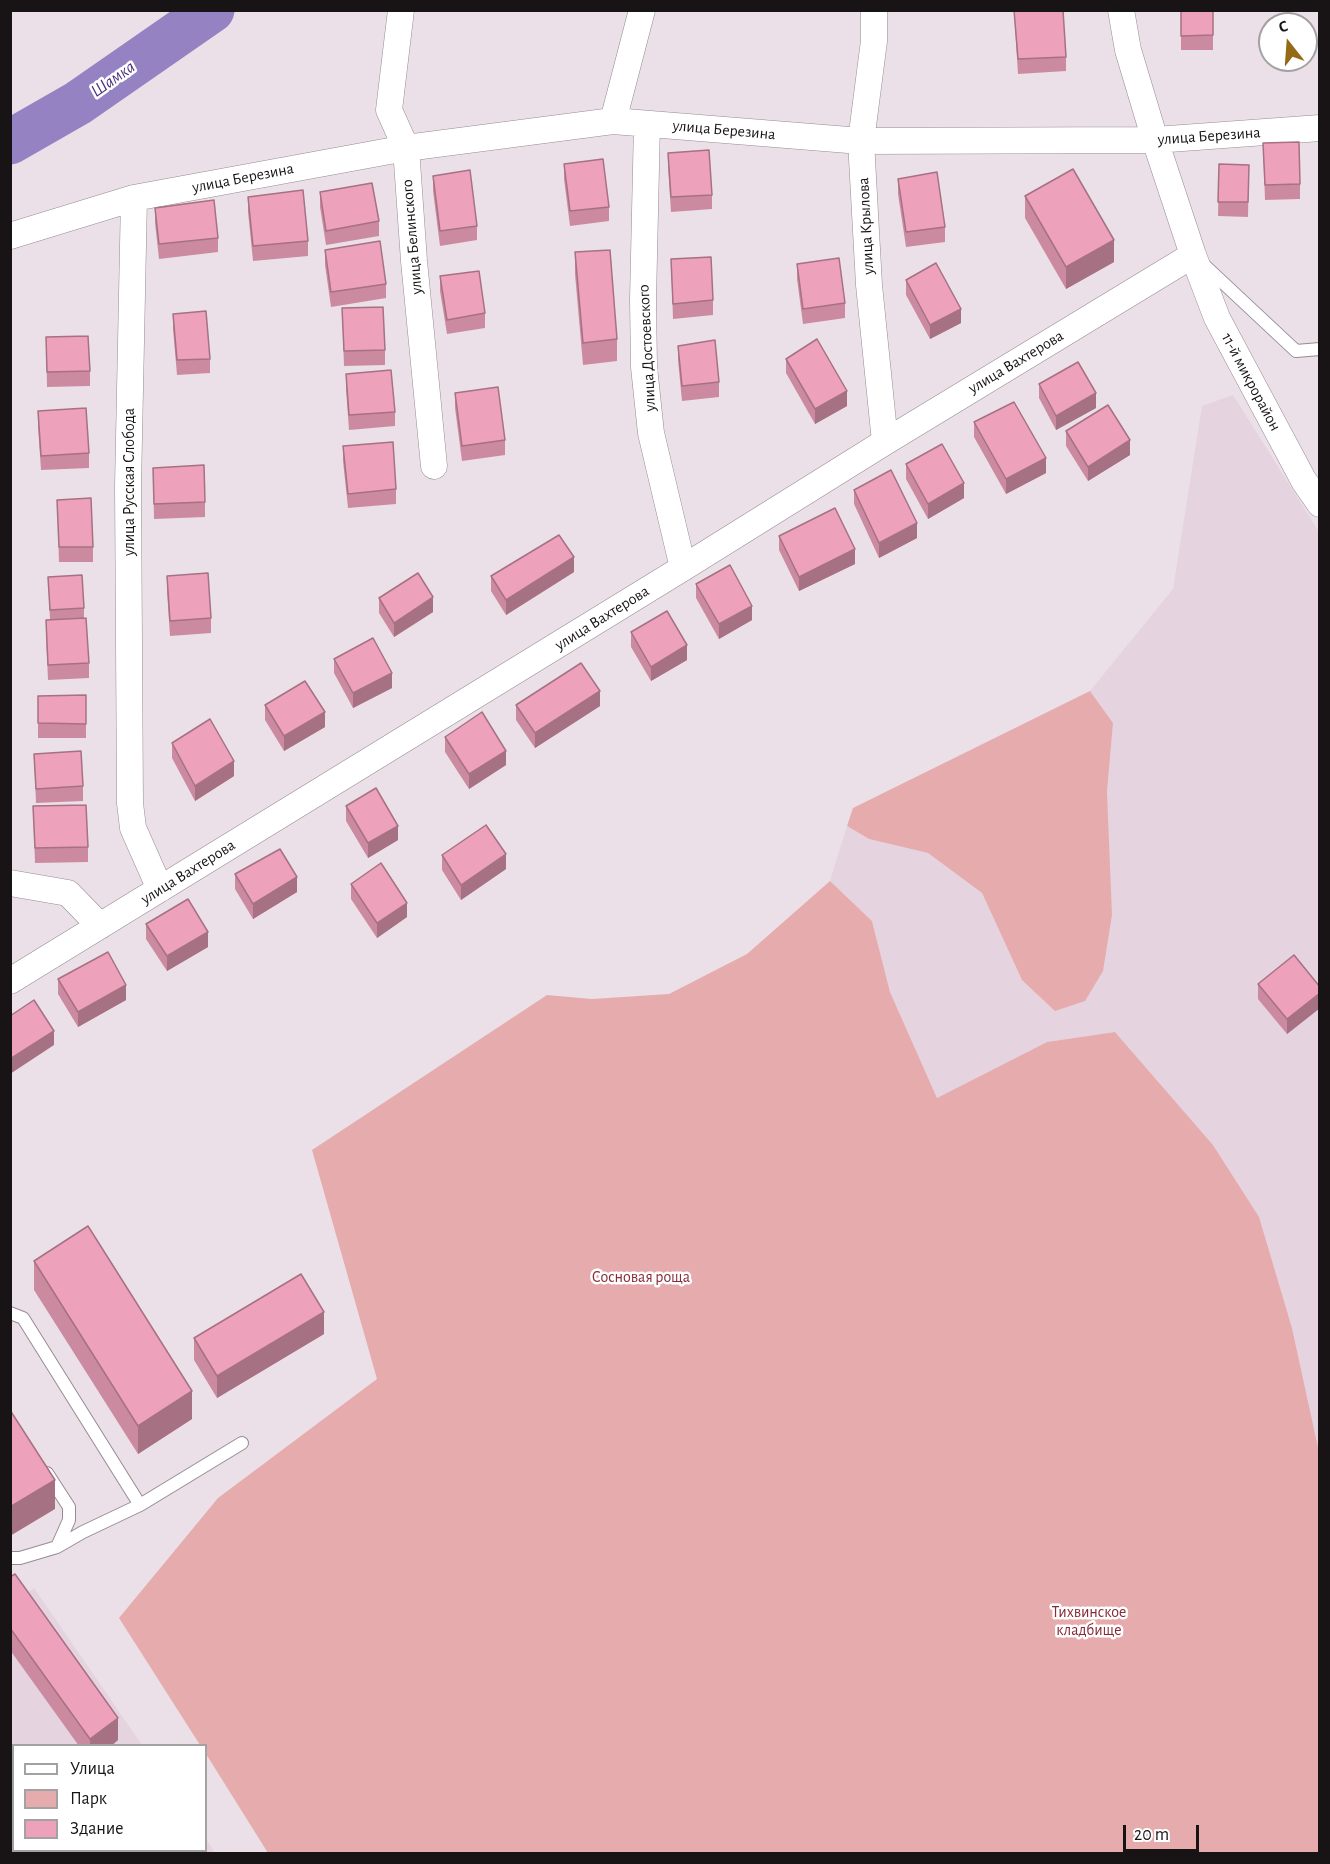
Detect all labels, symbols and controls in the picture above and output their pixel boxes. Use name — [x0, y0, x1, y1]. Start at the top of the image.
north arrow — [1258, 12, 1318, 72]
text: С — [1277, 18, 1290, 36]
water label: Шамка — [87, 56, 139, 102]
street label: улица Березина — [672, 116, 776, 144]
street label: улица Березина — [1157, 123, 1261, 149]
street label: улица Березина — [191, 159, 295, 197]
street label: улица Крылова — [854, 177, 878, 275]
street label: улица Белинского — [397, 179, 427, 295]
street label: улица Достоевского — [634, 284, 660, 412]
street label: улица Вахтерова — [965, 326, 1067, 398]
street label: 11-й микрорайон — [1217, 330, 1285, 434]
street label: улица Русская Слобода — [119, 408, 139, 556]
street label: улица Вахтерова — [551, 581, 653, 655]
street label: улица Вахтерова — [137, 835, 239, 909]
park label: Сосновая роща — [592, 1267, 690, 1287]
park label: Тихвинское кладбище — [1052, 1602, 1126, 1640]
legend — [12, 1744, 207, 1852]
text: Улица — [70, 1760, 115, 1778]
text: Парк — [70, 1790, 107, 1808]
scale bar — [1126, 1813, 1202, 1851]
text: Здание — [70, 1820, 124, 1838]
text: 20 m — [1134, 1826, 1169, 1844]

